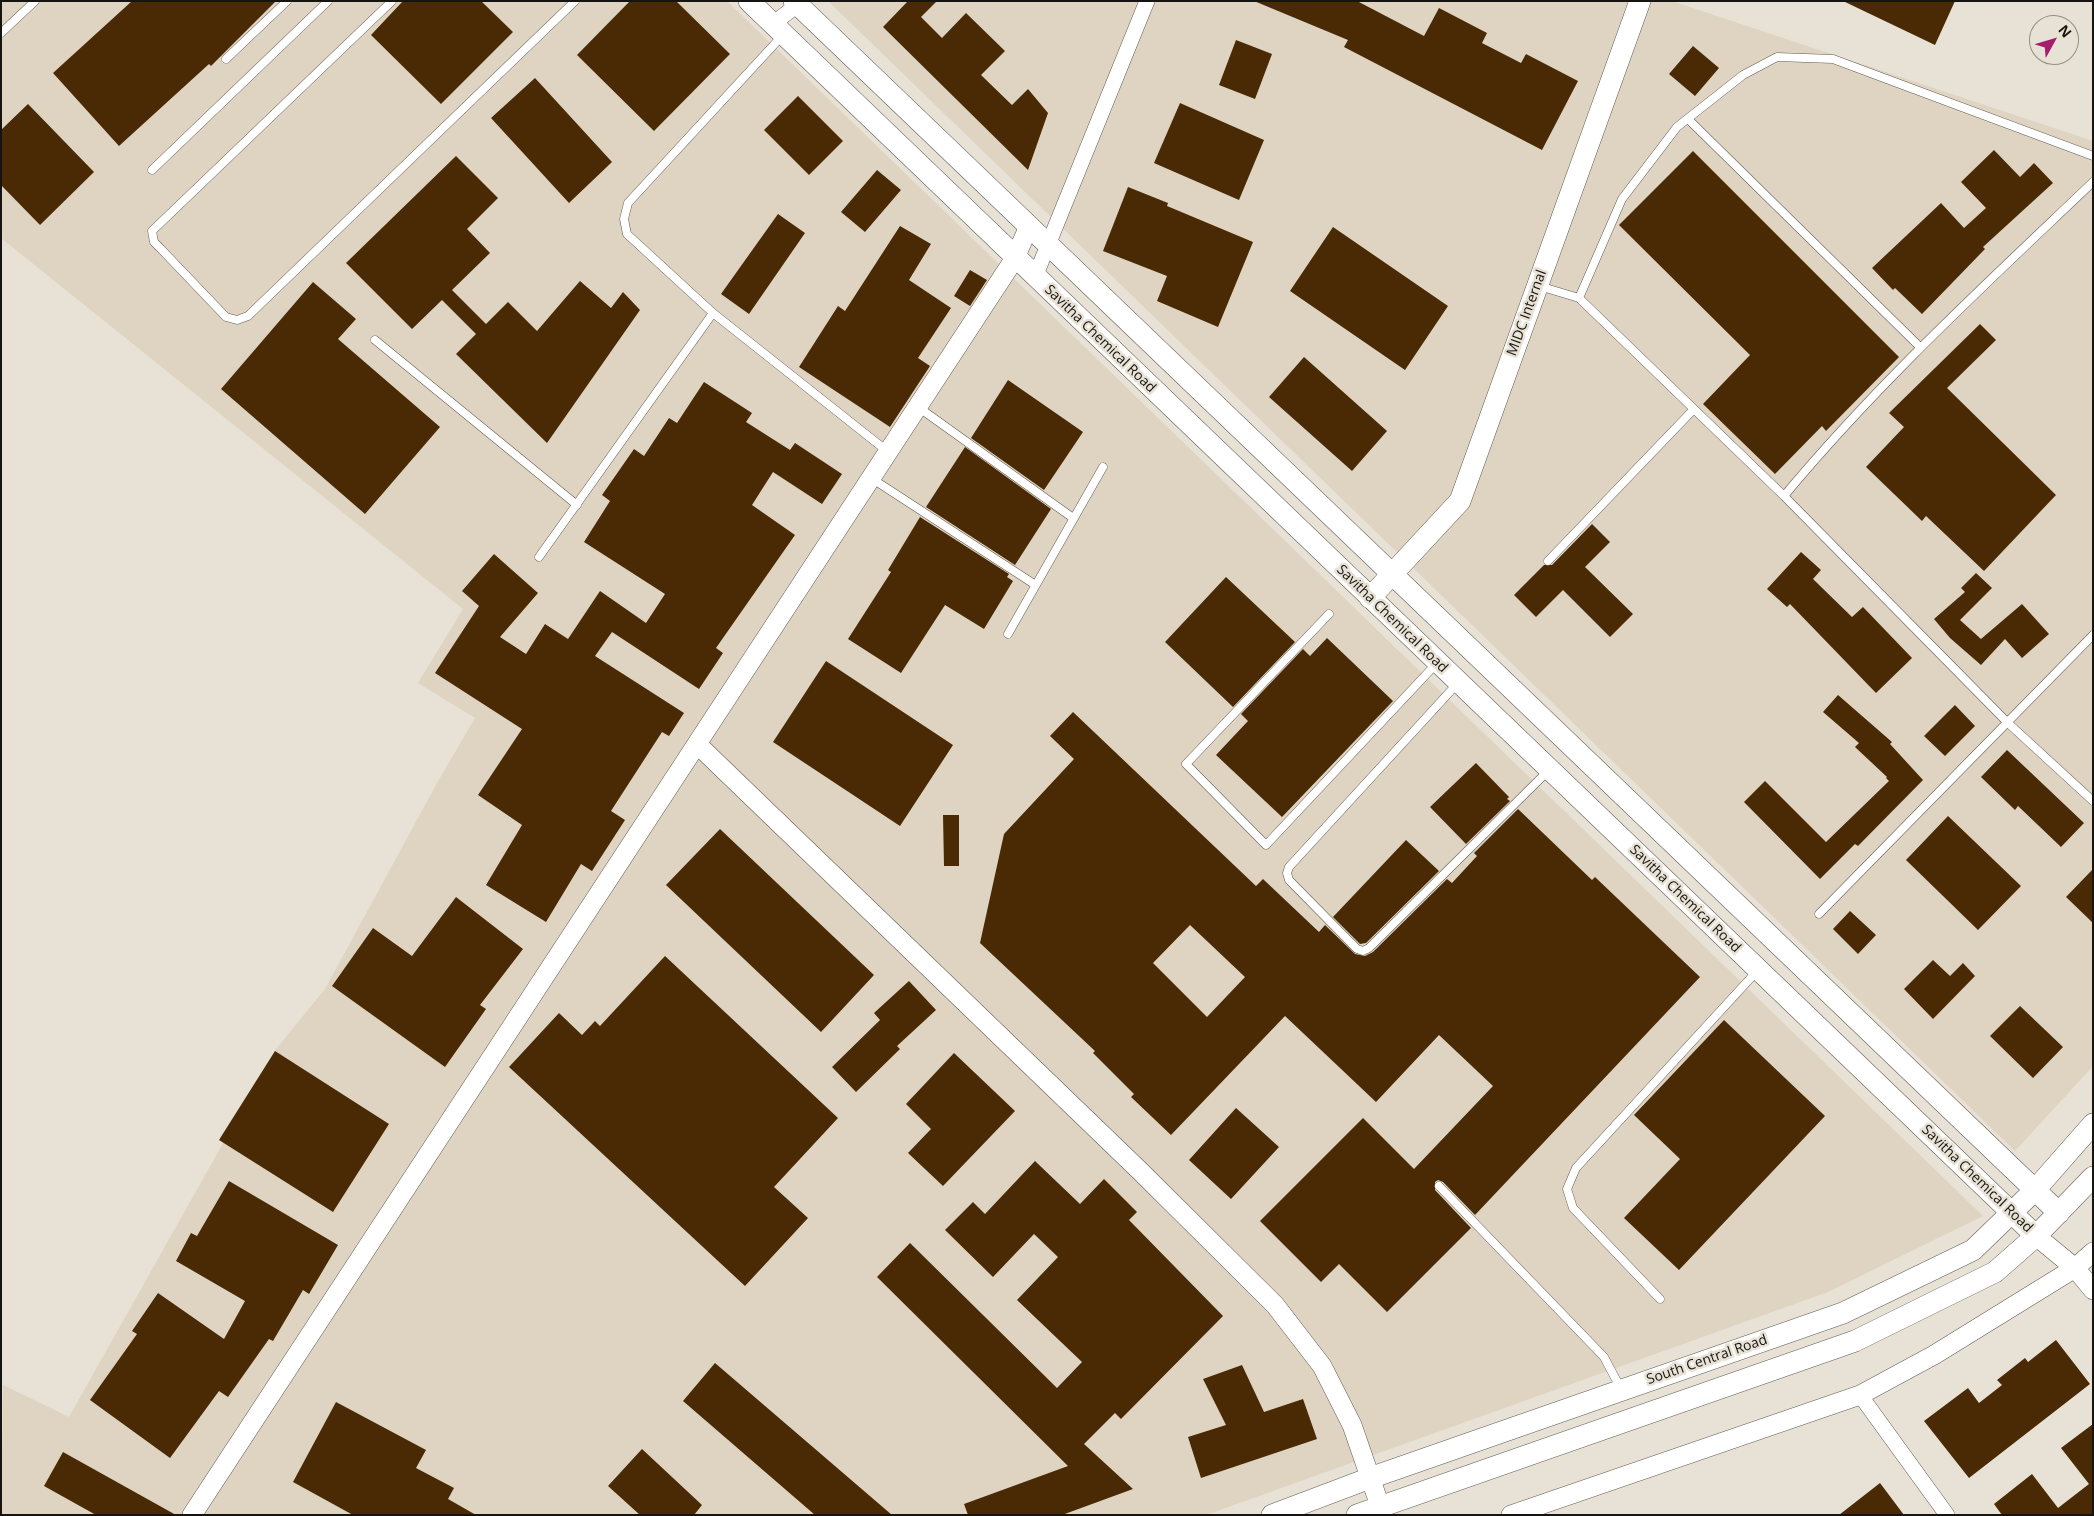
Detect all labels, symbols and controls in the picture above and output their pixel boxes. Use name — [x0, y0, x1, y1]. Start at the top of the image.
north arrow — [2029, 15, 2079, 65]
text: N — [2054, 20, 2076, 41]
street label: MIDC Internal — [1504, 268, 1550, 358]
street label: Savitha Chemical Road — [1041, 282, 1159, 396]
street label: Savitha Chemical Road — [1333, 562, 1451, 676]
street label: Savitha Chemical Road — [1626, 842, 1744, 956]
street label: Savitha Chemical Road — [1918, 1122, 2036, 1236]
street label: South Central Road — [1645, 1332, 1769, 1388]

